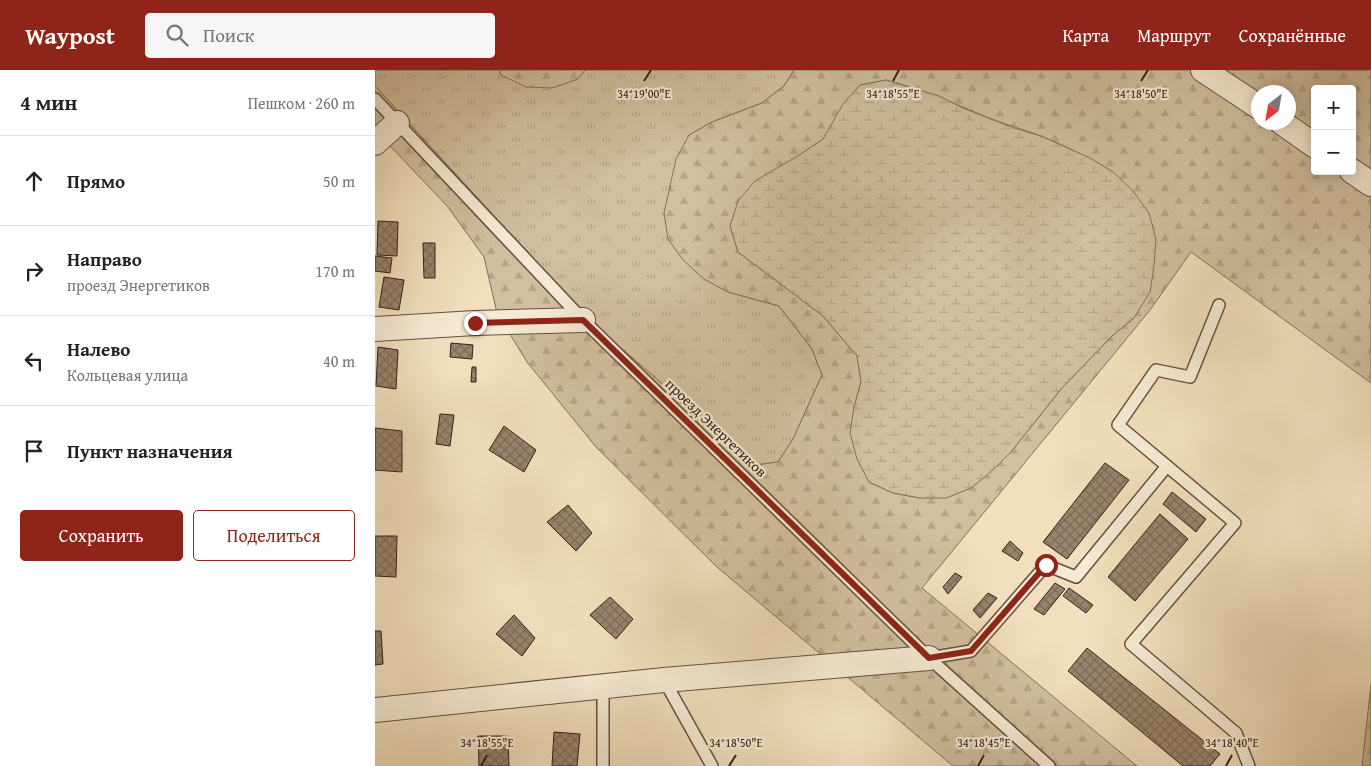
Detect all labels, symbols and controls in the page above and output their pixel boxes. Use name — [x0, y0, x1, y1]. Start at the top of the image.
search box — [145, 13, 495, 58]
text: Waypost — [25, 18, 115, 53]
icon: search — [163, 21, 191, 49]
text: Поиск — [203, 21, 255, 49]
text: Карта — [1063, 22, 1109, 49]
text: Маршрут — [1137, 22, 1211, 49]
text: Сохранённые — [1239, 22, 1346, 49]
text: 34°19'00"E — [617, 85, 671, 102]
text: 34°18'55"E — [866, 85, 920, 102]
text: 34°18'50"E — [1114, 85, 1168, 102]
north arrow — [1251, 85, 1296, 130]
map controls — [1311, 85, 1356, 175]
button: + — [1311, 85, 1356, 130]
text: 4 мин — [20, 87, 77, 118]
text: Пешком · 260 m — [248, 91, 355, 115]
button: − — [1311, 130, 1356, 175]
icon: ahead — [20, 167, 48, 195]
text: Прямо — [67, 167, 125, 195]
text: 50 m — [323, 169, 355, 193]
text: Направо — [67, 245, 142, 273]
icon: right — [20, 257, 48, 285]
text: 170 m — [315, 259, 355, 283]
text: проезд Энергетиков — [67, 273, 210, 297]
route end — [464, 312, 487, 335]
text: Налево — [67, 335, 130, 363]
icon: left — [20, 347, 48, 375]
text: 40 m — [323, 349, 355, 373]
text: Кольцевая улица — [67, 363, 188, 387]
street label: проезд Энергетиков — [661, 374, 772, 482]
icon: arrive — [20, 437, 48, 465]
text: Пункт назначения — [67, 437, 233, 465]
button: Сохранить — [20, 510, 183, 561]
button: Поделиться — [193, 510, 355, 561]
route start — [1035, 554, 1058, 577]
text: 34°18'55"E — [460, 734, 514, 751]
text: 34°18'50"E — [709, 734, 763, 751]
text: 34°18'45"E — [957, 734, 1011, 751]
text: 34°18'40"E — [1205, 734, 1259, 751]

